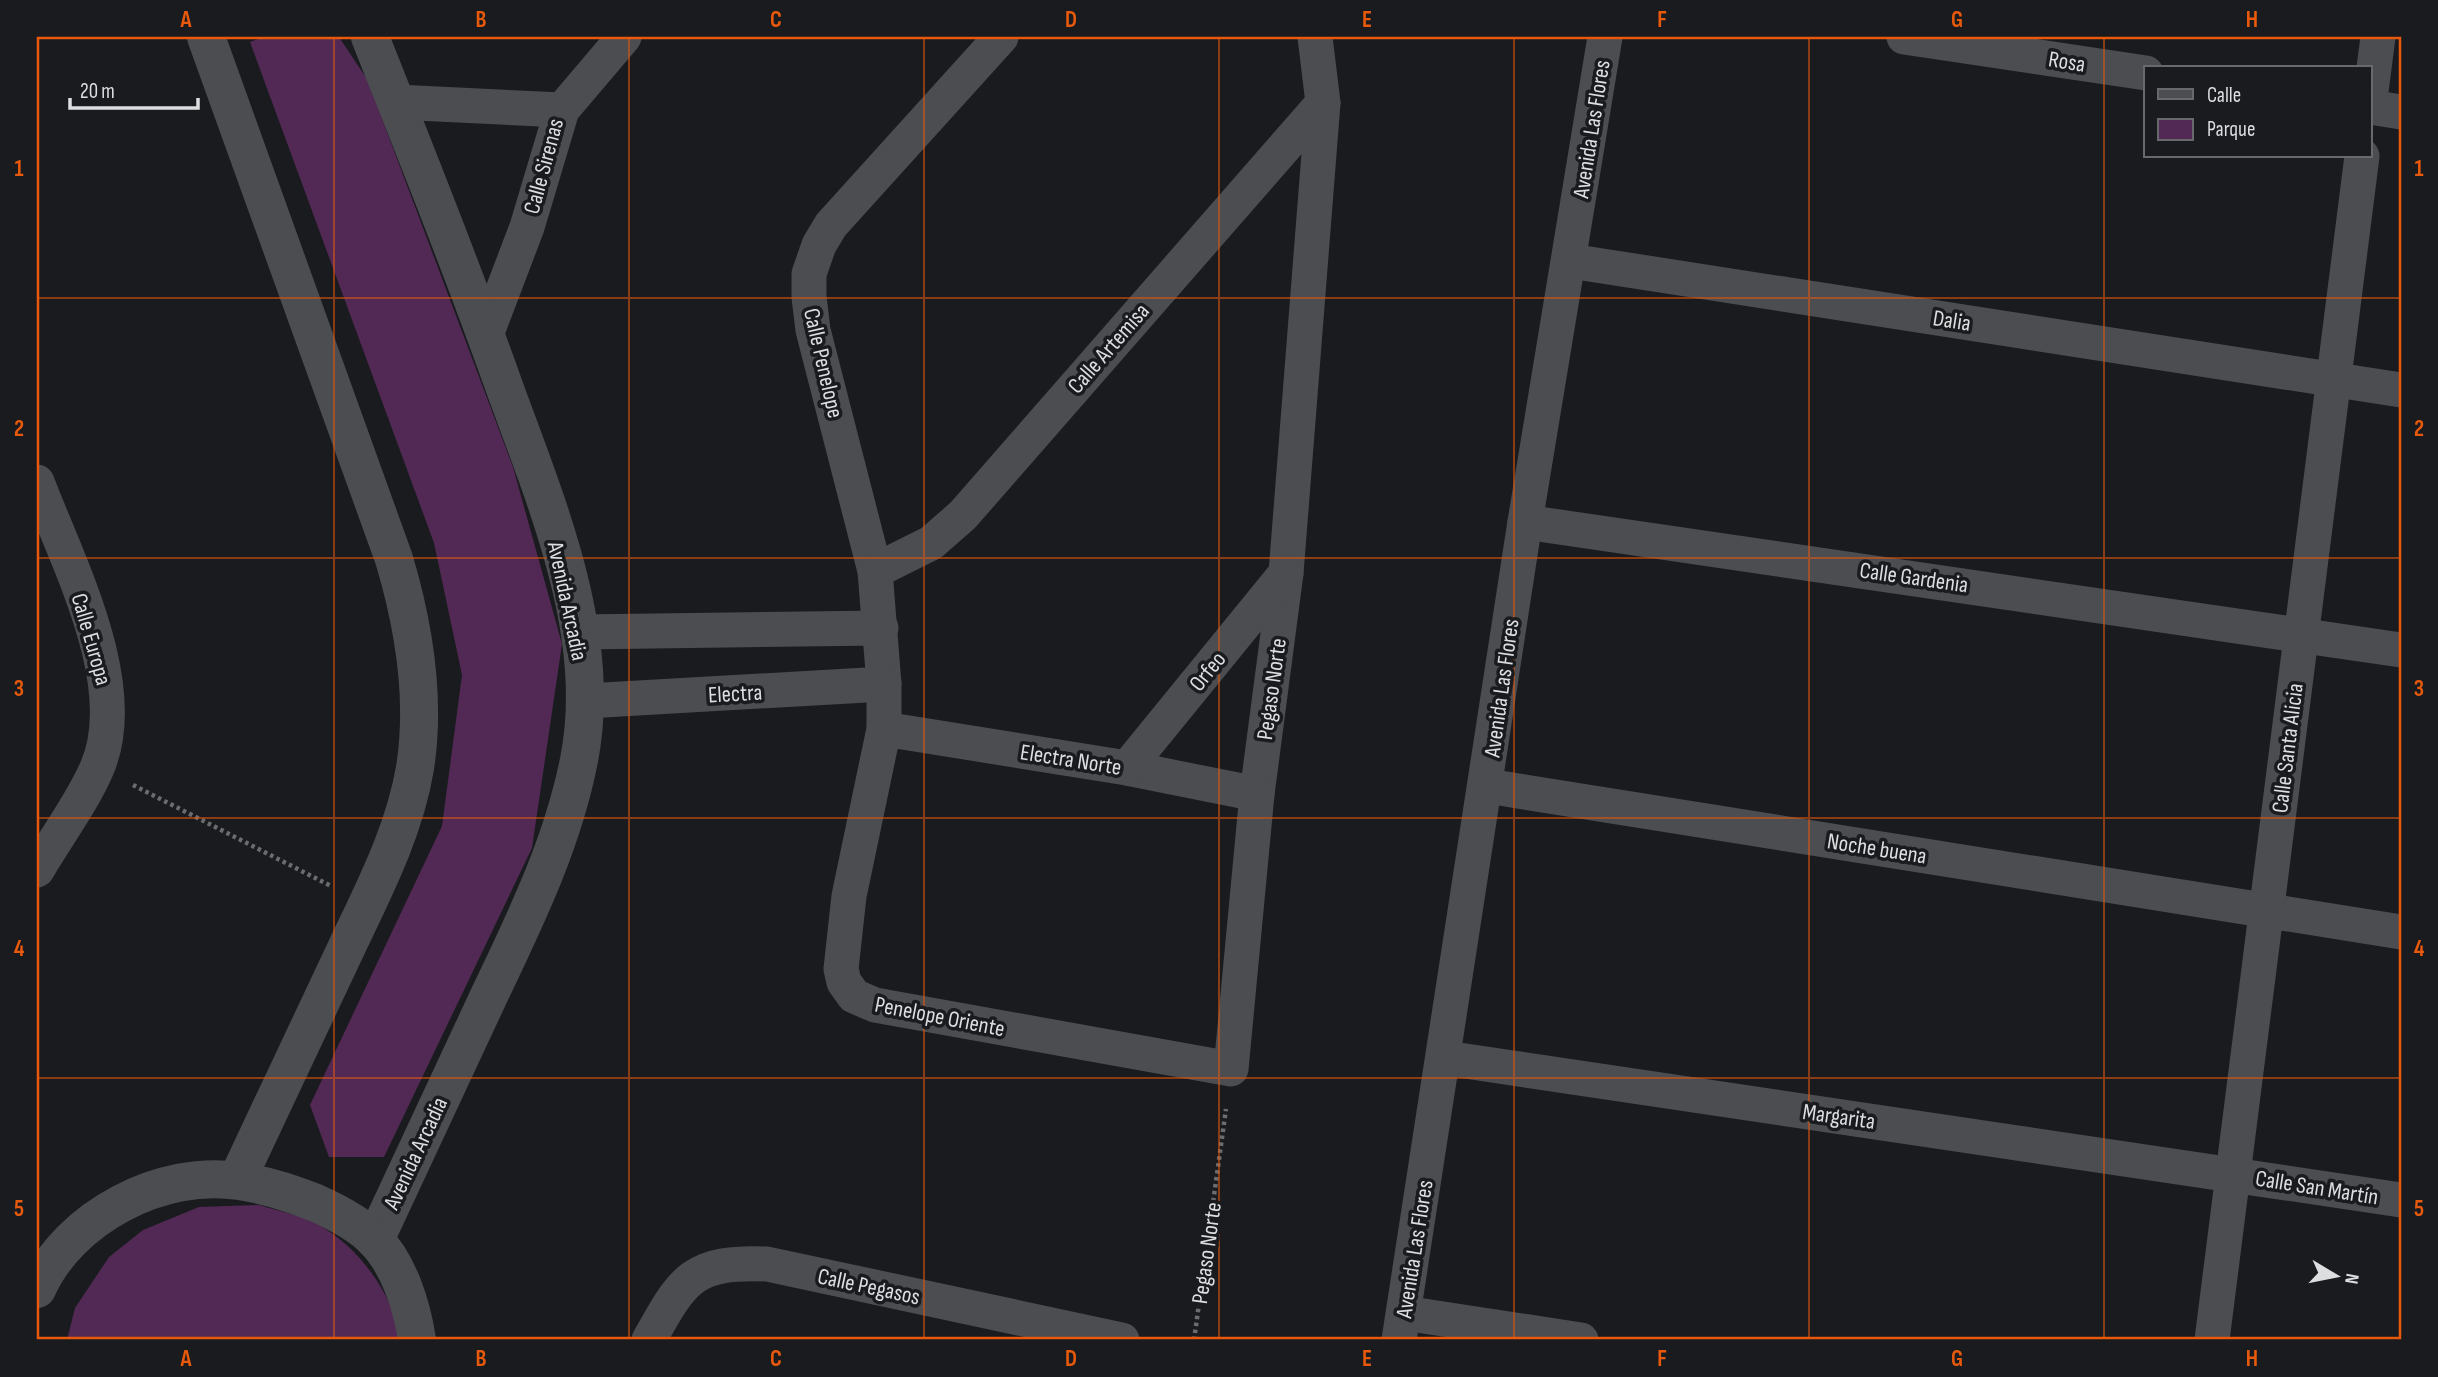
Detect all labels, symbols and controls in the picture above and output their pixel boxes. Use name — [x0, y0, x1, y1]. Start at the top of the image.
text: A — [180, 6, 193, 34]
text: B — [476, 6, 487, 34]
text: C — [770, 6, 782, 34]
text: D — [1065, 6, 1077, 34]
text: E — [1362, 6, 1372, 34]
text: F — [1657, 6, 1667, 34]
text: G — [1951, 6, 1963, 34]
text: H — [2246, 6, 2258, 34]
street label: Rosa — [2046, 45, 2087, 79]
street label: Avenida Las Flores — [1567, 58, 1617, 201]
scale bar — [70, 66, 198, 110]
legend — [2144, 66, 2372, 158]
text: 20 m — [80, 79, 115, 104]
text: Calle — [2207, 83, 2241, 108]
street label: Calle Sirenas — [518, 115, 570, 217]
text: Parque — [2207, 117, 2255, 142]
text: 1 — [14, 155, 24, 183]
text: 1 — [2414, 155, 2424, 183]
street label: Calle Artemisa — [1062, 298, 1156, 399]
street label: Dalia — [1931, 304, 1973, 338]
street label: Calle Penelope — [797, 306, 849, 421]
text: 2 — [14, 415, 24, 443]
text: 2 — [2414, 415, 2424, 443]
street label: Avenida Arcadia — [541, 538, 593, 663]
street label: Calle Gardenia — [1858, 557, 1970, 599]
street label: Calle Europa — [65, 590, 117, 688]
street label: Avenida Las Flores — [1478, 617, 1526, 760]
street label: Pegaso Norte — [1251, 637, 1293, 742]
street label: Orfeo — [1183, 646, 1232, 697]
text: 3 — [14, 675, 24, 703]
text: 3 — [2414, 675, 2424, 703]
street label: Electra — [707, 679, 763, 709]
street label: Calle Santa Alicia — [2266, 682, 2310, 815]
street label: Electra Norte — [1018, 738, 1123, 782]
street label: Noche buena — [1825, 827, 1929, 871]
text: 4 — [14, 935, 25, 963]
text: 4 — [2414, 935, 2425, 963]
street label: Penelope Oriente — [872, 991, 1007, 1043]
street label: Avenida Arcadia — [377, 1093, 454, 1215]
street label: Margarita — [1801, 1098, 1877, 1136]
street label: Calle San Martín — [2254, 1164, 2380, 1211]
street label: Avenida Las Flores — [1390, 1178, 1440, 1321]
text: 5 — [14, 1195, 24, 1223]
text: 5 — [2414, 1195, 2424, 1223]
street label: Pegaso Norte — [1186, 1201, 1228, 1306]
north arrow — [2302, 1240, 2372, 1310]
street label: Calle Pegasos — [815, 1262, 922, 1311]
text: N — [2339, 1272, 2363, 1286]
text: A — [180, 1345, 193, 1373]
text: B — [476, 1345, 487, 1373]
text: C — [770, 1345, 782, 1373]
text: D — [1065, 1345, 1077, 1373]
text: E — [1362, 1345, 1372, 1373]
text: F — [1657, 1345, 1667, 1373]
text: G — [1951, 1345, 1963, 1373]
text: H — [2246, 1345, 2258, 1373]

